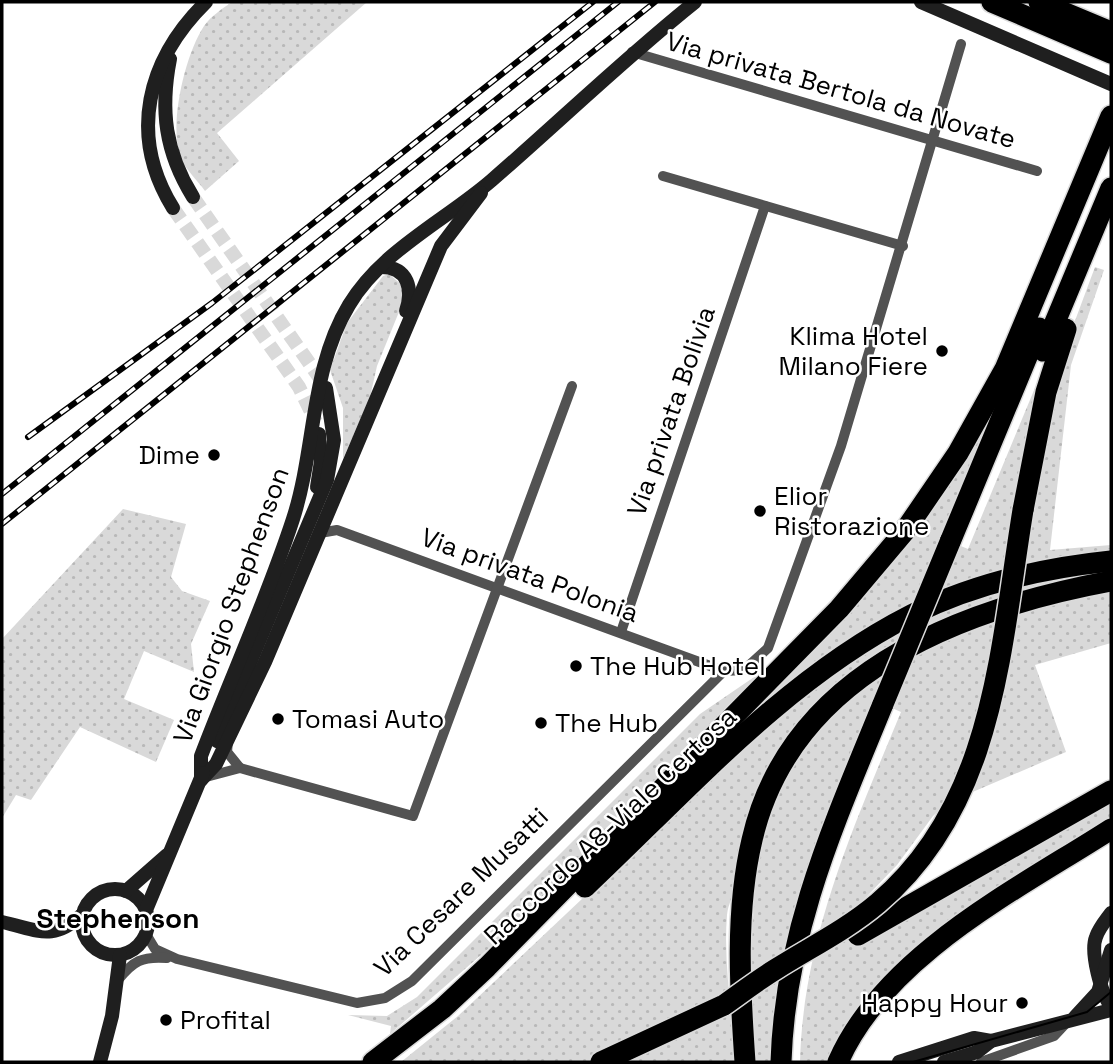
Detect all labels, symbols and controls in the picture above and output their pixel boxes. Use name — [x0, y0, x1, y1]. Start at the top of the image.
street label: Via privata Bertola da Novate — [662, 24, 1020, 156]
street label: Via privata Bolivia — [619, 302, 723, 520]
place label: Klima Hotel Milano Fiere — [779, 319, 928, 383]
marker: Klima Hotel Milano Fiere — [934, 343, 950, 359]
place label: Dime — [139, 438, 200, 472]
marker: Dime — [206, 447, 222, 463]
street label: Via Giorgio Stephenson — [165, 462, 297, 748]
place label: Elior Ristorazione — [774, 479, 929, 543]
marker: Elior Ristorazione — [752, 503, 768, 519]
street label: Via privata Polonia — [416, 520, 644, 630]
place label: The Hub Hotel — [590, 649, 766, 683]
marker: The Hub Hotel — [568, 658, 584, 674]
street label: Raccordo A8-Viale Certosa — [476, 700, 744, 952]
place label: Tomasi Auto — [292, 702, 444, 736]
place label: The Hub — [555, 706, 658, 740]
marker: Tomasi Auto — [270, 711, 286, 727]
marker: The Hub — [533, 715, 549, 731]
street label: Via Cesare Musatti — [367, 800, 555, 984]
district label: Stephenson — [37, 900, 199, 936]
place label: Happy Hour — [861, 986, 1008, 1020]
marker: Happy Hour — [1014, 995, 1030, 1011]
place label: Profital — [180, 1003, 271, 1037]
marker: Profital — [158, 1012, 174, 1028]

